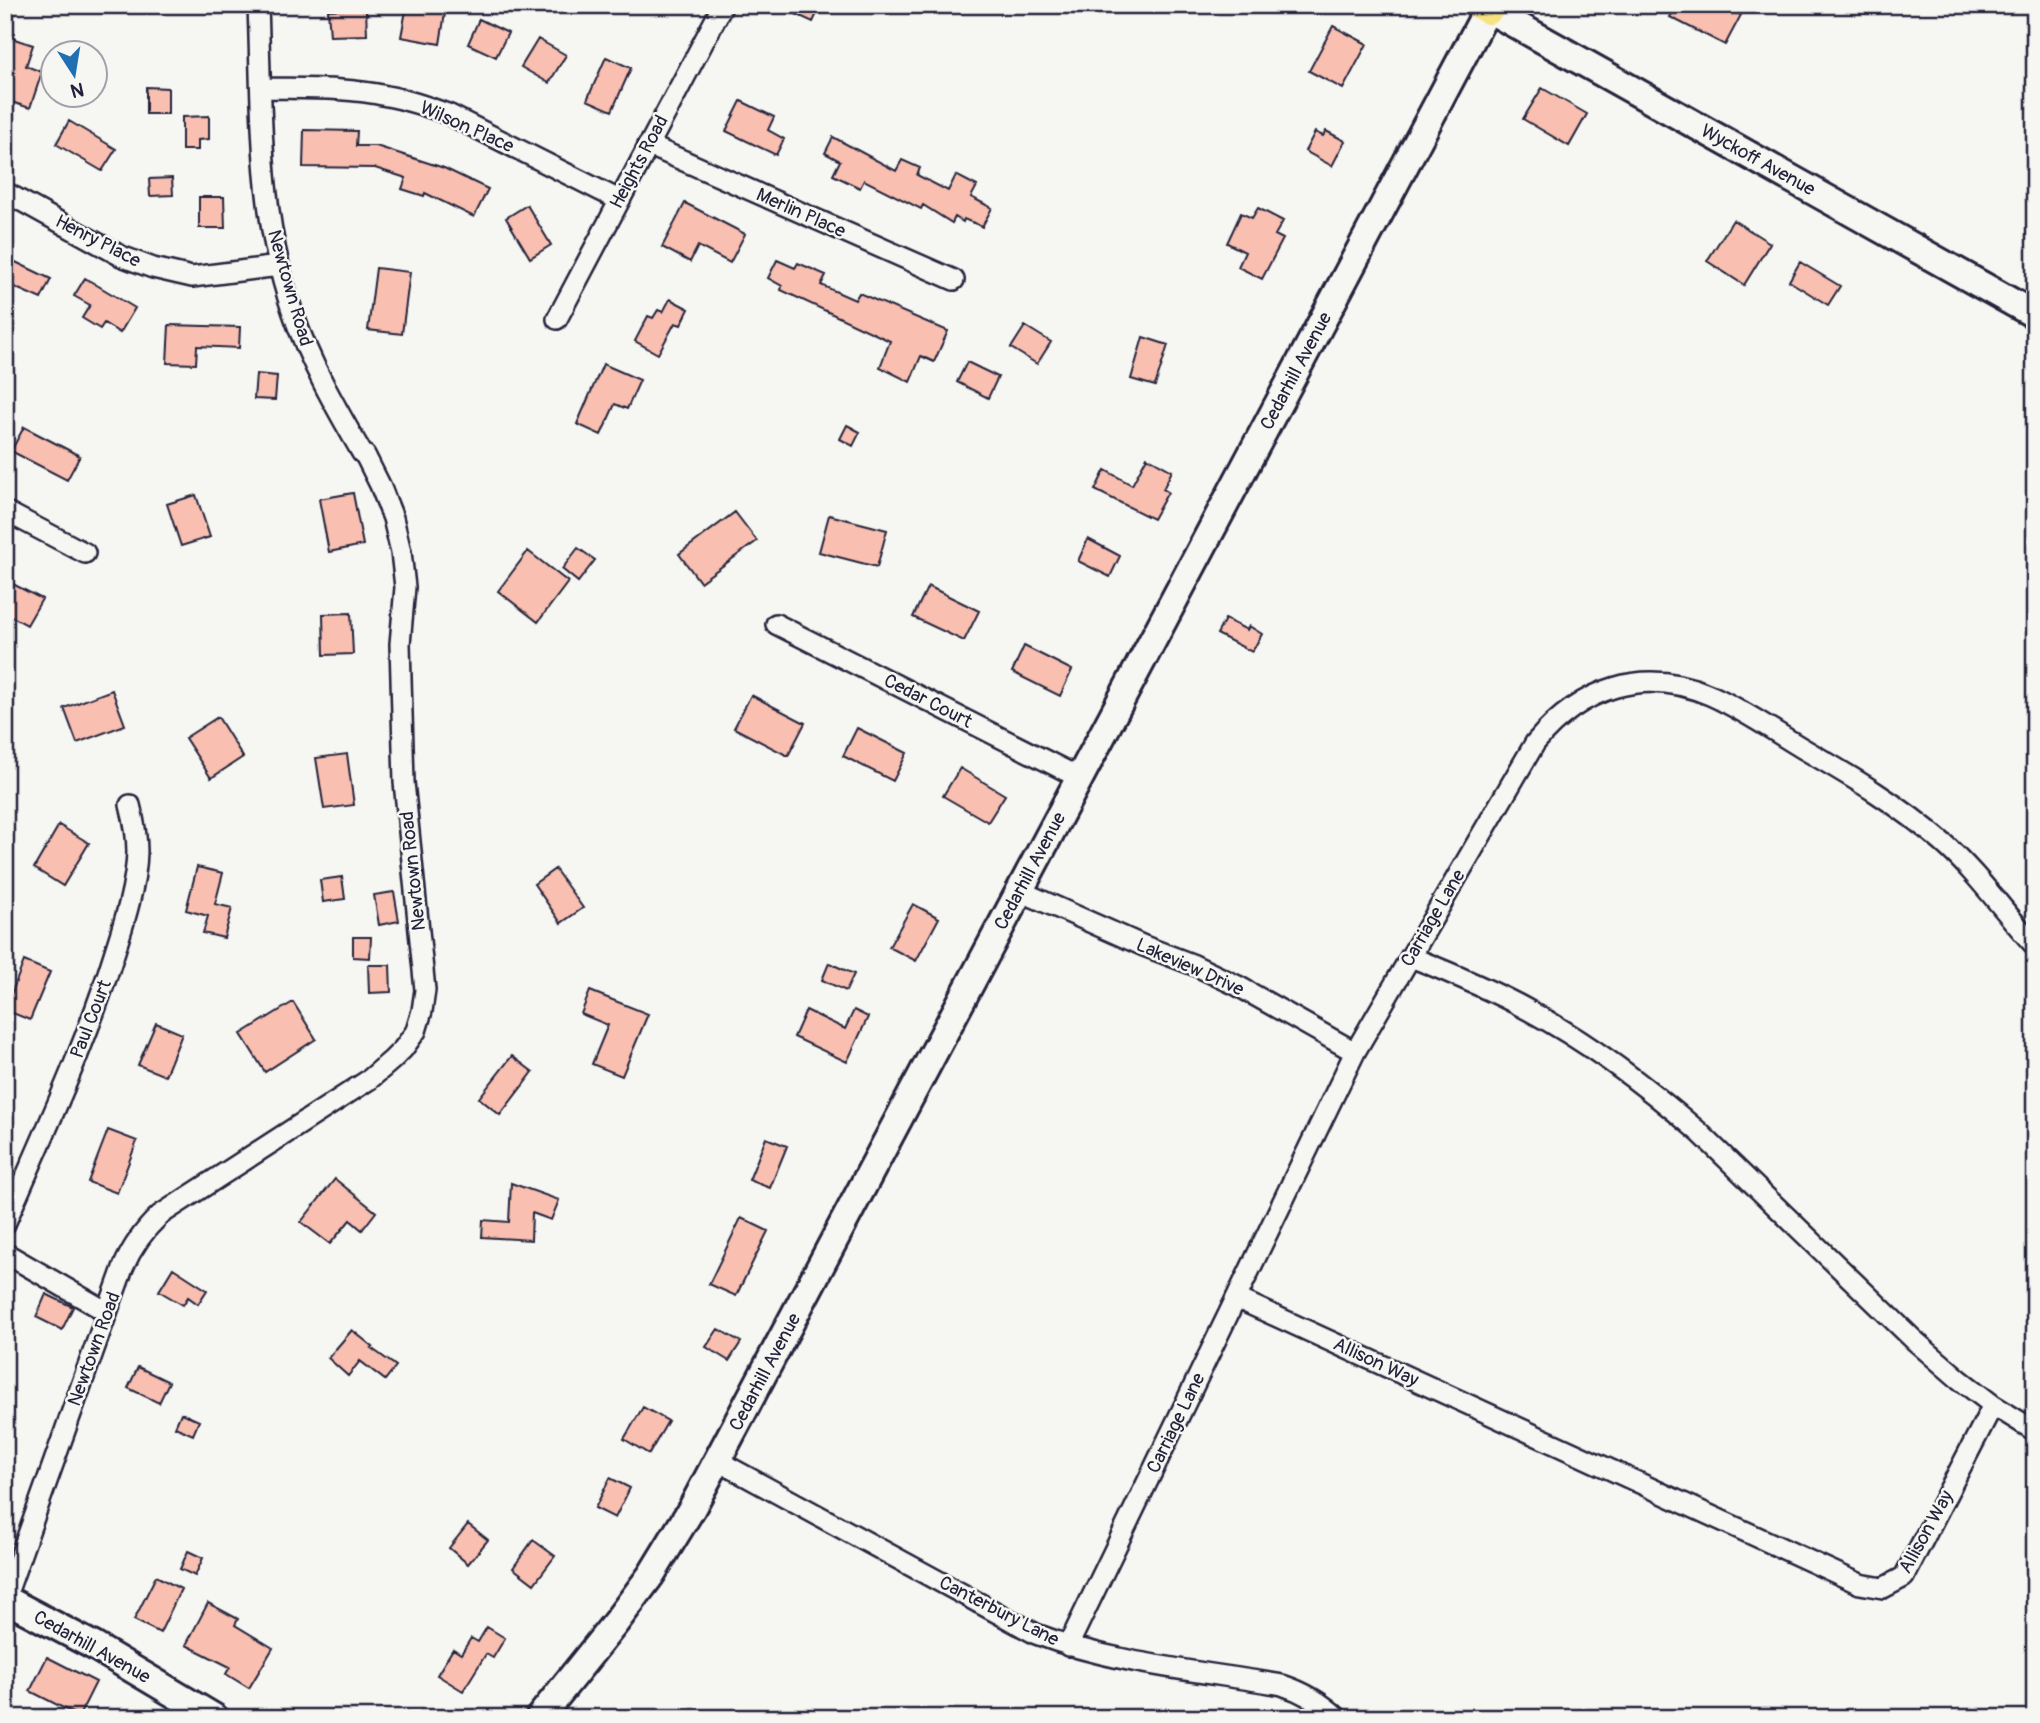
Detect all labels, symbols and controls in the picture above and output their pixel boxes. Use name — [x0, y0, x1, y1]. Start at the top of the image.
north arrow — [38, 38, 108, 108]
text: N — [68, 77, 86, 103]
street label: Wilson Place — [416, 96, 518, 159]
street label: Heights Road — [604, 111, 674, 213]
street label: Wyckoff Avenue — [1697, 119, 1820, 202]
street label: Merlin Place — [753, 183, 850, 244]
street label: Henry Place — [51, 209, 145, 273]
street label: Newtown Road — [262, 227, 318, 349]
street label: Cedarhill Avenue — [1255, 307, 1337, 434]
street label: Cedar Court — [880, 668, 977, 734]
street label: Cedarhill Avenue — [989, 807, 1071, 934]
street label: Newtown Road — [395, 810, 431, 932]
street label: Carriage Lane — [1395, 864, 1471, 971]
street label: Lakeview Drive — [1132, 933, 1248, 1002]
street label: Paul Court — [65, 976, 117, 1062]
street label: Newtown Road — [62, 1289, 126, 1409]
street label: Cedarhill Avenue — [724, 1308, 806, 1435]
street label: Allison Way — [1330, 1332, 1422, 1392]
street label: Carriage Lane — [1141, 1368, 1211, 1477]
street label: Allison Way — [1893, 1486, 1959, 1578]
street label: Canterbury Lane — [935, 1570, 1064, 1652]
street label: Cedarhill Avenue — [29, 1605, 155, 1689]

